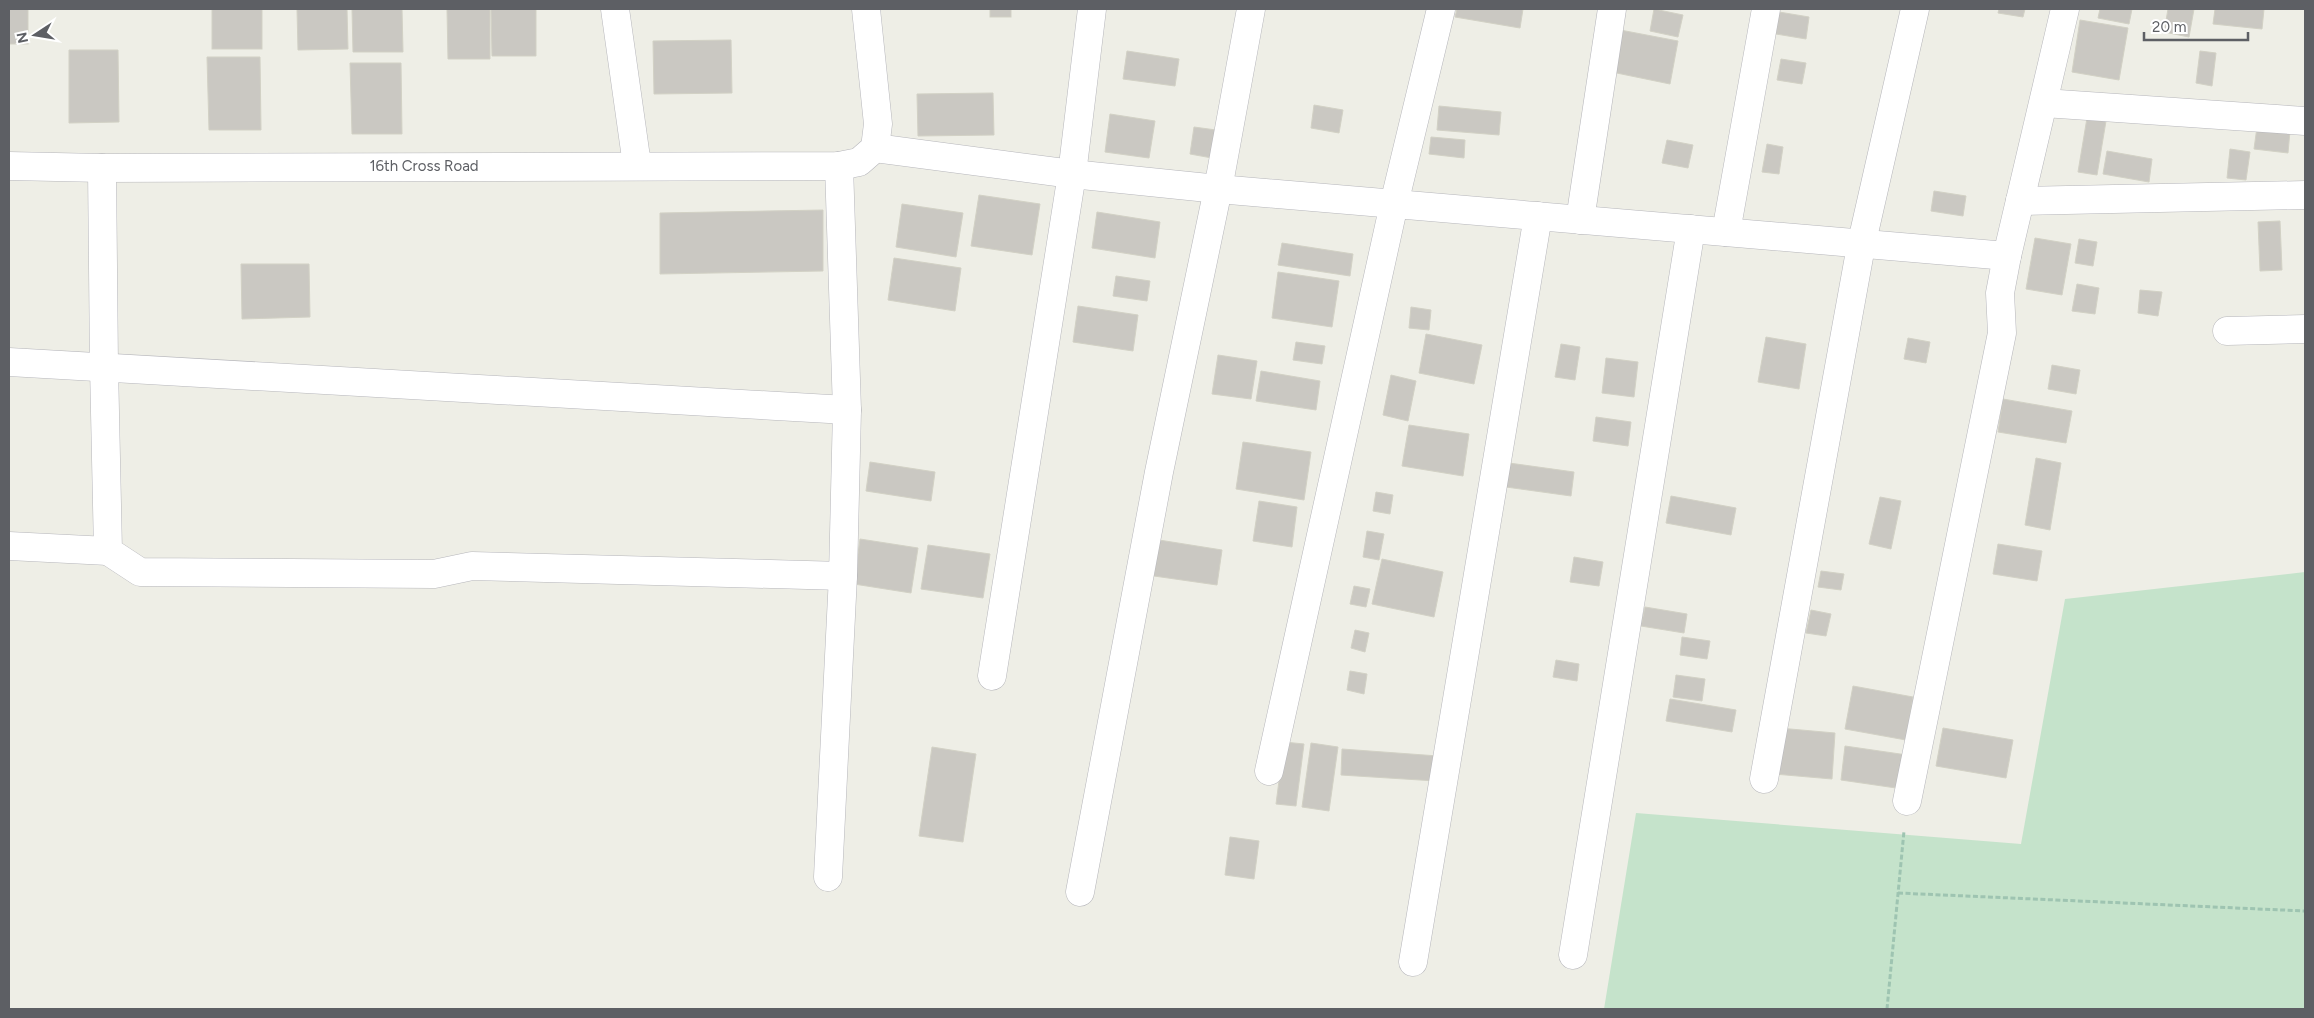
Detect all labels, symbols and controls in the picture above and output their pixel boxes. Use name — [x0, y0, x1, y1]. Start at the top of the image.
north arrow — [10, 10, 60, 60]
scale bar — [2144, 10, 2248, 42]
text: 20 m — [2152, 18, 2186, 36]
text: N — [13, 31, 32, 45]
street label: 16th Cross Road — [369, 157, 479, 175]

